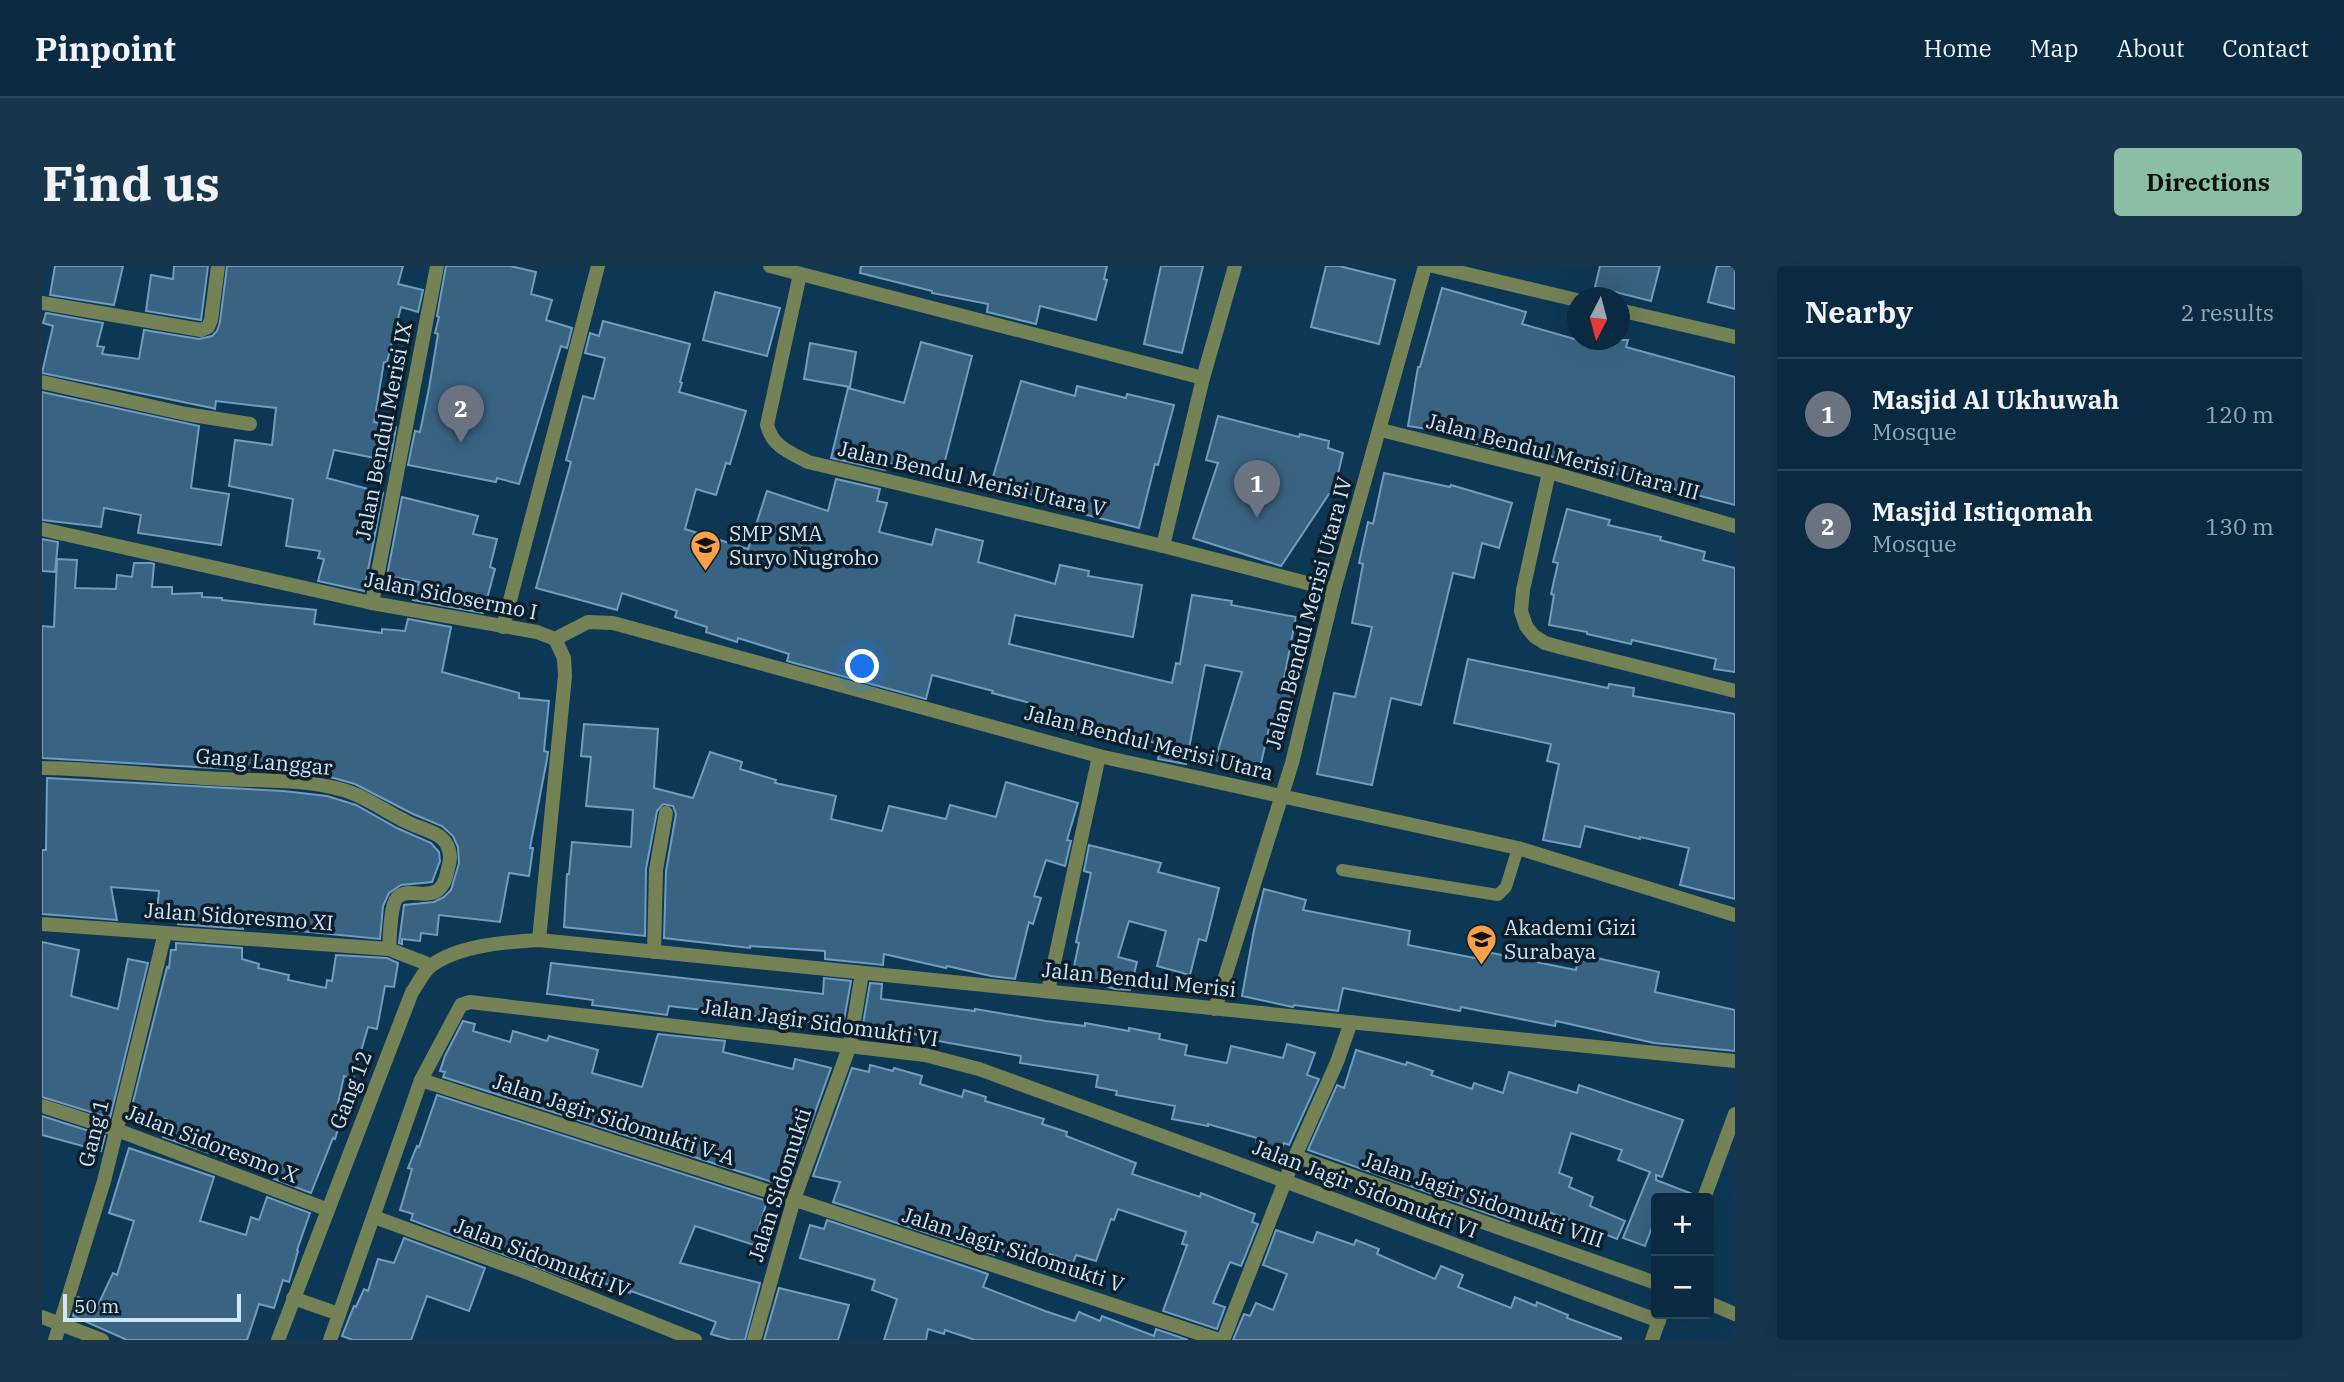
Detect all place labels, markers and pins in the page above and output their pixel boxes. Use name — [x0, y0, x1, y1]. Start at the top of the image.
pin: 2 — [438, 385, 484, 443]
pin: 1 — [1234, 460, 1280, 518]
place label: SMP SMA Suryo Nugroho — [729, 519, 879, 571]
school or university icon: SMP SMA Suryo Nugroho — [689, 529, 723, 573]
place label: Akademi Gizi Surabaya — [1504, 913, 1637, 965]
school or university icon: Akademi Gizi Surabaya — [1464, 923, 1498, 967]

